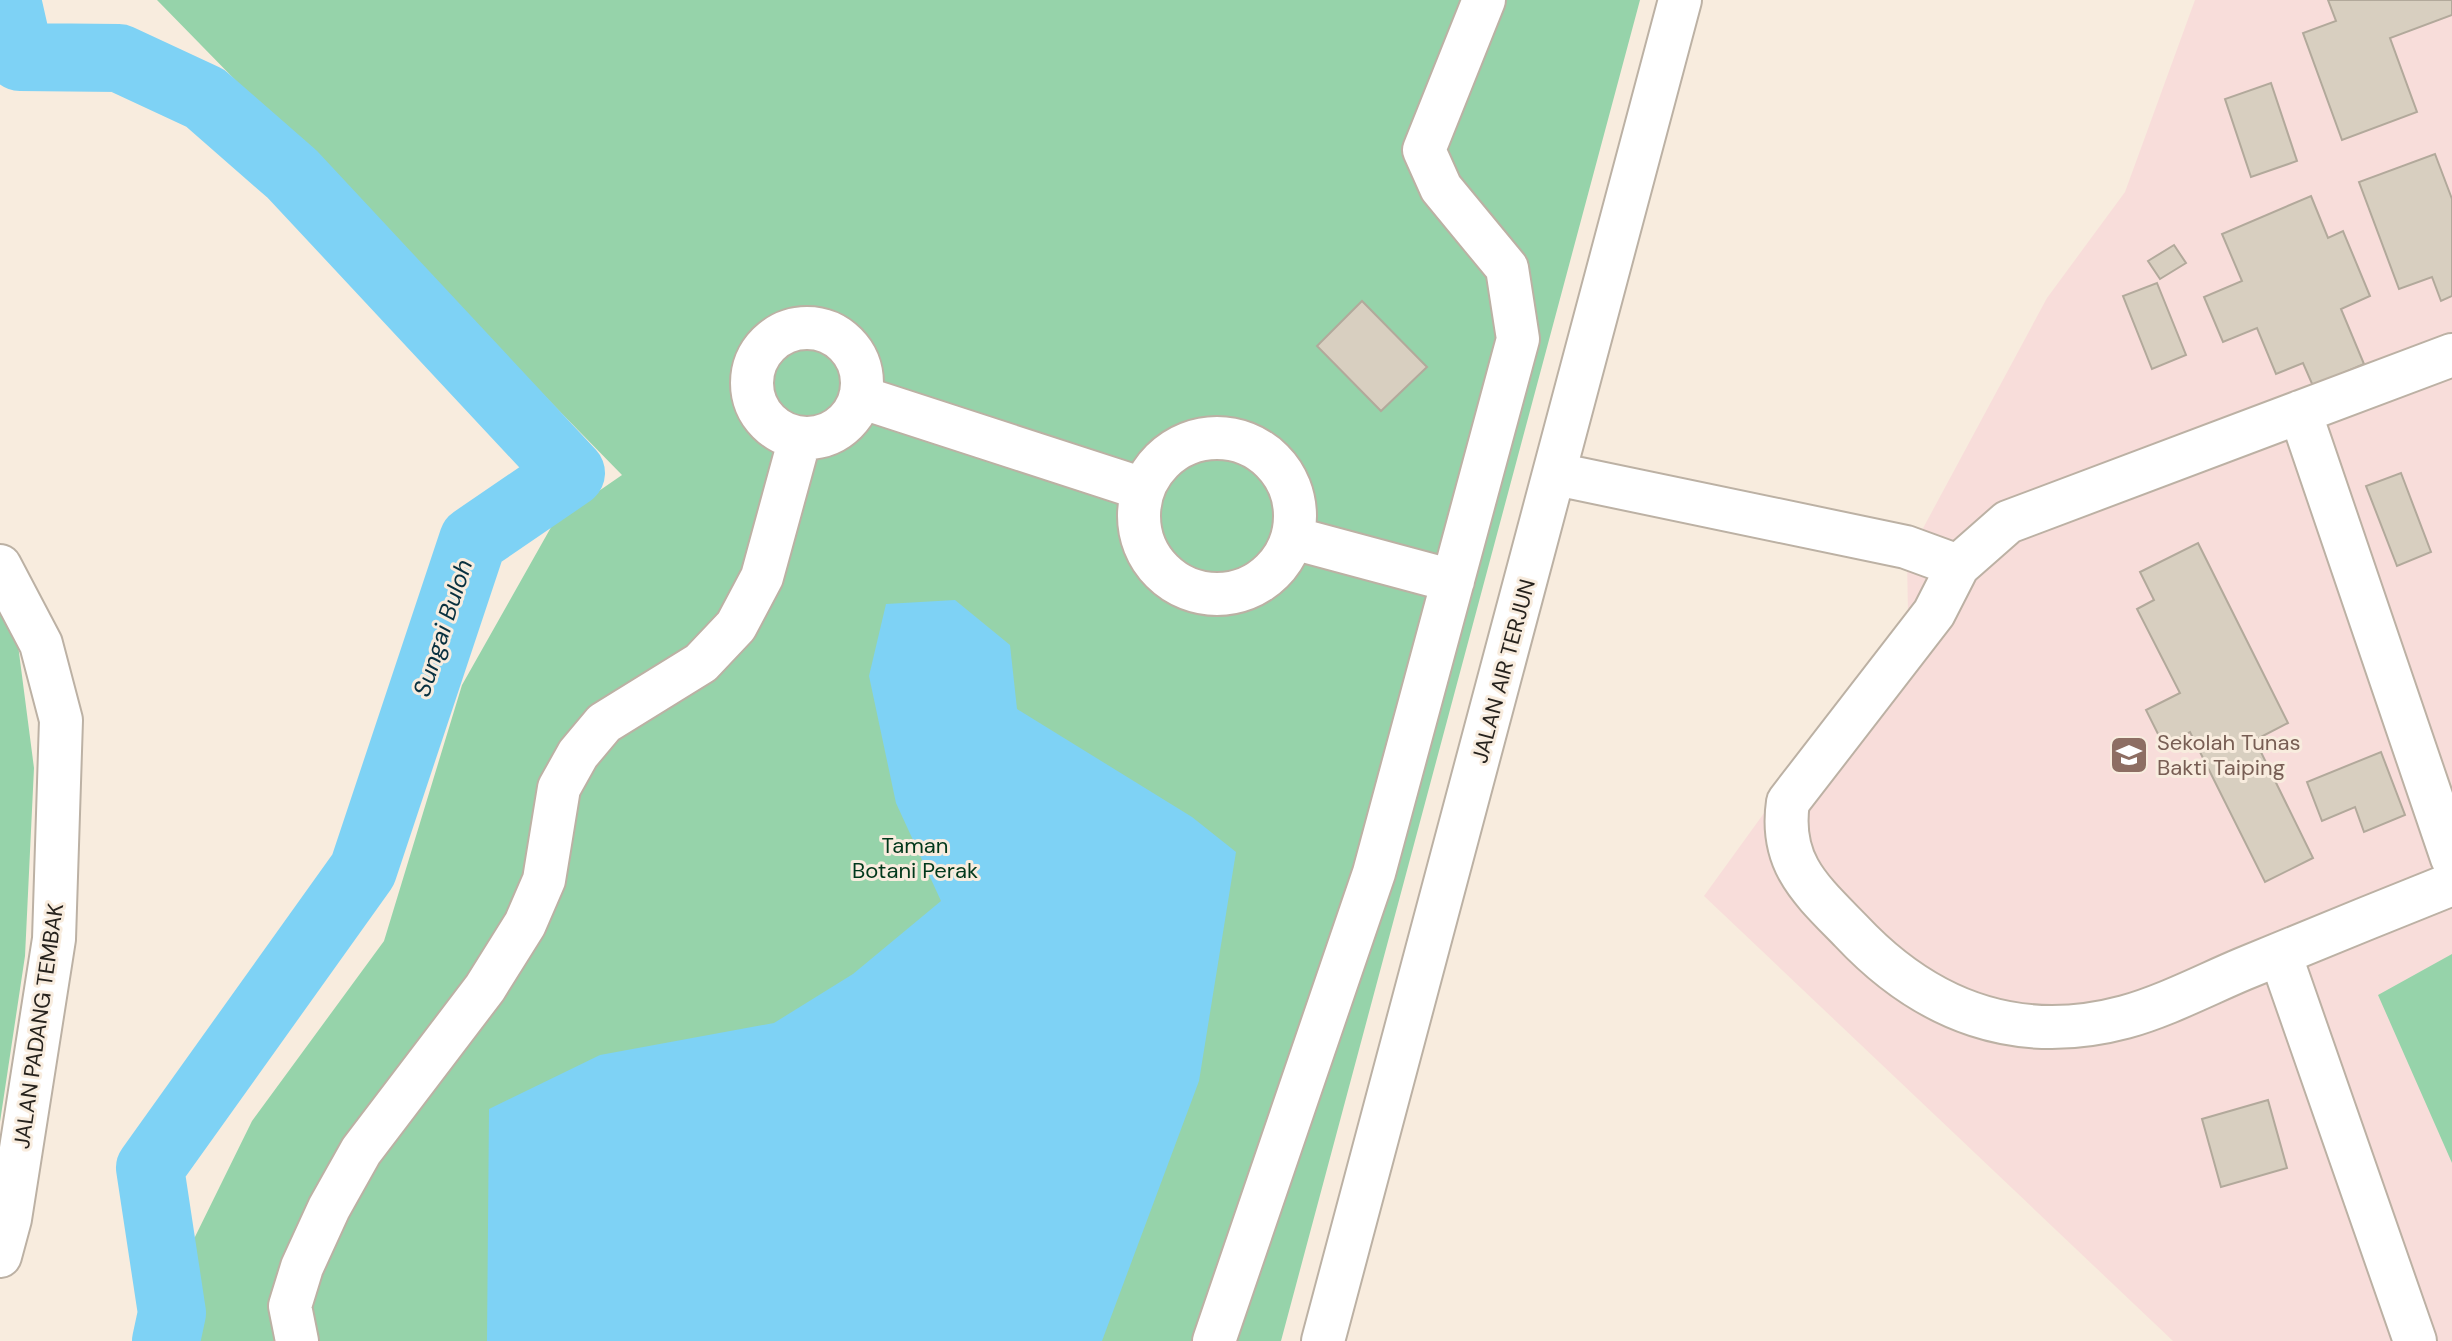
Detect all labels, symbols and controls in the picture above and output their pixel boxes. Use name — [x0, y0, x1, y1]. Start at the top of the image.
water label: Sungai Buloh — [406, 555, 479, 700]
street label: JALAN AIR TERJUN — [1465, 576, 1542, 766]
place label: Sekolah Tunas Bakti Taiping — [2157, 728, 2300, 782]
school or university icon: Sekolah Tunas Bakti Taiping — [2108, 734, 2150, 776]
park label: Taman Botani Perak — [852, 831, 978, 885]
street label: JALAN PADANG TEMBAK — [7, 901, 70, 1151]

